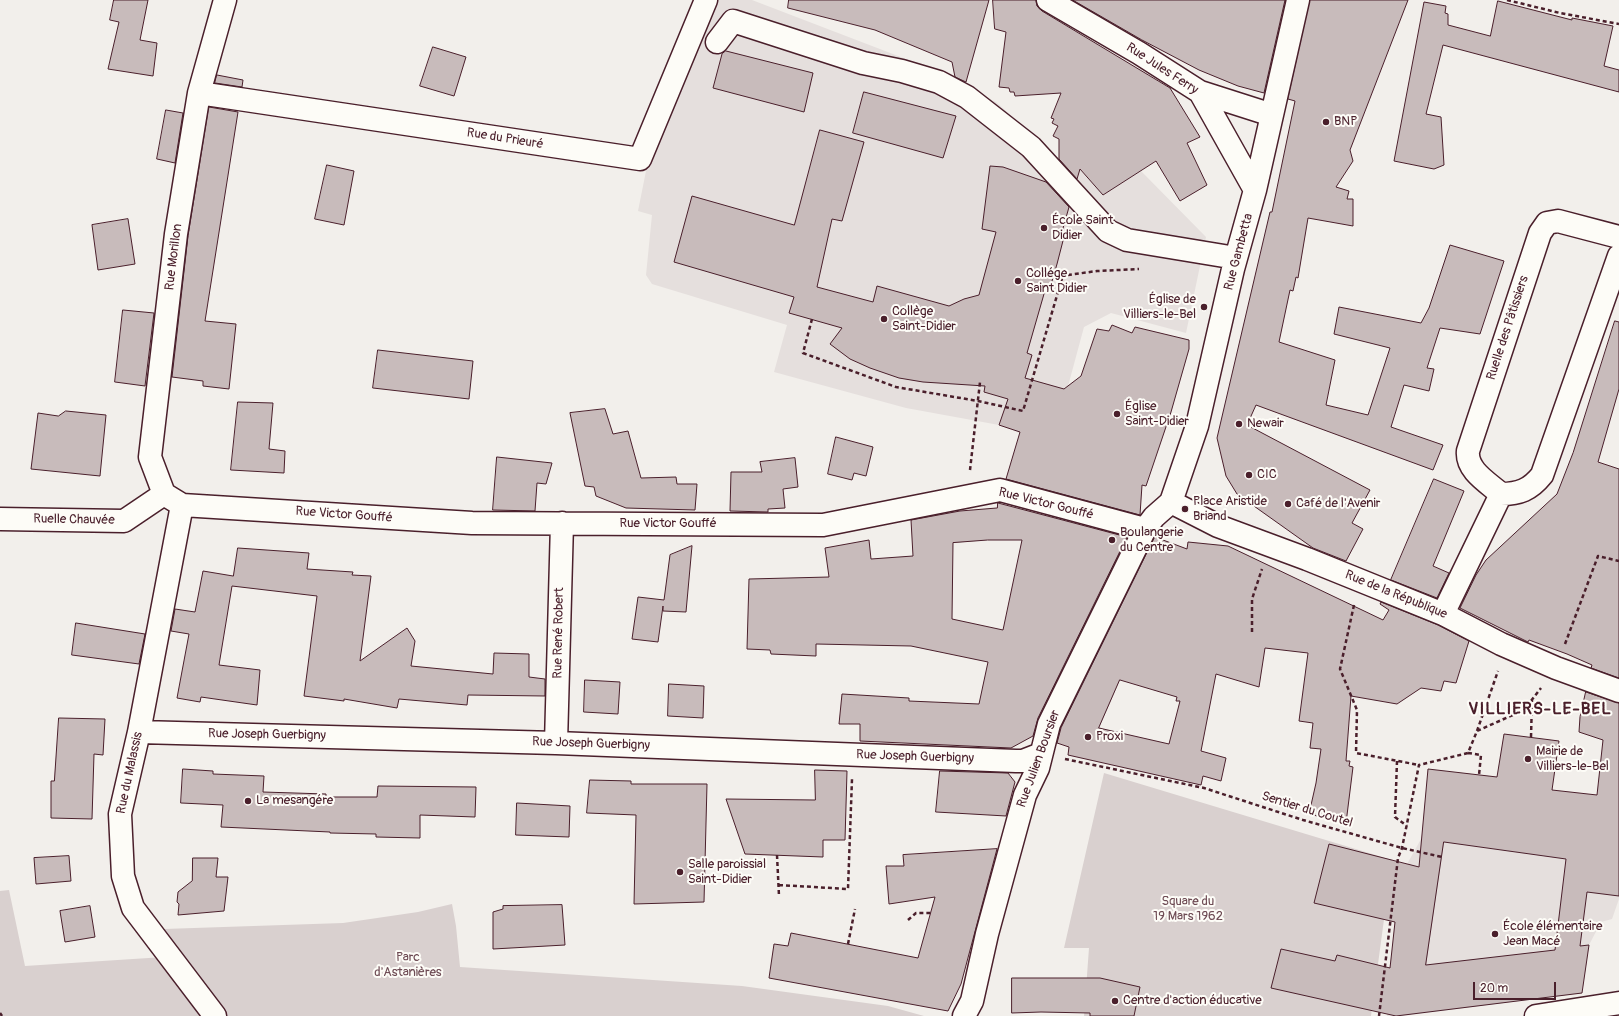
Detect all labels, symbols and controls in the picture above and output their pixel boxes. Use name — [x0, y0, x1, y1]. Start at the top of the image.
street label: Rue Jules Ferry — [1123, 40, 1201, 98]
place label: BNP — [1334, 114, 1357, 130]
marker: BNP — [1321, 117, 1331, 127]
street label: Rue du Prieuré — [466, 125, 544, 153]
street label: Rue Gambetta — [1221, 212, 1257, 292]
place label: École Saint Didier — [1052, 213, 1113, 244]
street label: Rue Morillon — [162, 223, 186, 291]
marker: École Saint Didier — [1039, 223, 1049, 233]
place label: Collége Saint Didier — [1026, 266, 1087, 297]
street label: Ruelle des Pâtissiers — [1484, 274, 1532, 382]
marker: Collége Saint Didier — [1013, 276, 1023, 286]
place label: Église de Villiers-le-Bel — [1123, 292, 1196, 323]
marker: Église de Villiers-le-Bel — [1199, 302, 1209, 312]
place label: Collège Saint-Didier — [892, 304, 956, 335]
marker: Collège Saint-Didier — [879, 314, 889, 324]
place label: Église Saint-Didier — [1125, 399, 1189, 430]
marker: Église Saint-Didier — [1112, 409, 1122, 419]
place label: Newair — [1247, 416, 1284, 432]
marker: Newair — [1234, 419, 1244, 429]
place label: CIC — [1257, 467, 1277, 483]
marker: CIC — [1244, 470, 1254, 480]
street label: Rue Victor Gouffé — [997, 485, 1095, 523]
place label: Place Aristide Briand — [1193, 494, 1267, 525]
place label: Café de l'Avenir — [1296, 496, 1380, 512]
marker: Café de l'Avenir — [1283, 499, 1293, 509]
street label: Rue Victor Gouffé — [295, 504, 393, 526]
marker: Place Aristide Briand — [1180, 504, 1190, 514]
street label: Ruelle Chauvée — [33, 511, 115, 529]
street label: Rue Victor Gouffé — [619, 516, 717, 532]
place label: Boulangerie du Centre — [1120, 525, 1183, 556]
marker: Boulangerie du Centre — [1107, 535, 1117, 545]
street label: Rue de la République — [1343, 567, 1449, 623]
street label: Rue René Robert — [550, 587, 568, 679]
district label: VILLIERS-LE-BEL — [1468, 700, 1612, 720]
street label: Rue Julien Boursier — [1014, 708, 1064, 810]
street label: Rue Joseph Guerbigny — [208, 726, 326, 744]
place label: Proxi — [1096, 729, 1123, 745]
street label: Rue du Malassis — [114, 731, 146, 815]
marker: Proxi — [1083, 732, 1093, 742]
street label: Rue Joseph Guerbigny — [532, 734, 650, 754]
place label: Mairie de Villiers-le-Bel — [1536, 744, 1609, 775]
street label: Rue Joseph Guerbigny — [856, 747, 974, 767]
marker: Mairie de Villiers-le-Bel — [1523, 754, 1533, 764]
street label: Sentier du Coutel — [1260, 789, 1354, 831]
place label: La mesangére — [256, 793, 333, 809]
marker: La mesangére — [243, 796, 253, 806]
place label: Salle paroissial Saint-Didier — [688, 857, 766, 888]
marker: Salle paroissial Saint-Didier — [675, 867, 685, 877]
park label: Square du 19 Mars 1962 — [1153, 894, 1223, 925]
place label: École élémentaire Jean Macé — [1503, 919, 1602, 950]
marker: École élémentaire Jean Macé — [1490, 929, 1500, 939]
park label: Parc d'Astanières — [374, 950, 442, 981]
scale bar — [1475, 974, 1558, 1000]
text: 20 m — [1480, 981, 1508, 996]
place label: Centre d'action éducative — [1123, 993, 1262, 1009]
marker: Centre d'action éducative — [1110, 996, 1120, 1006]

